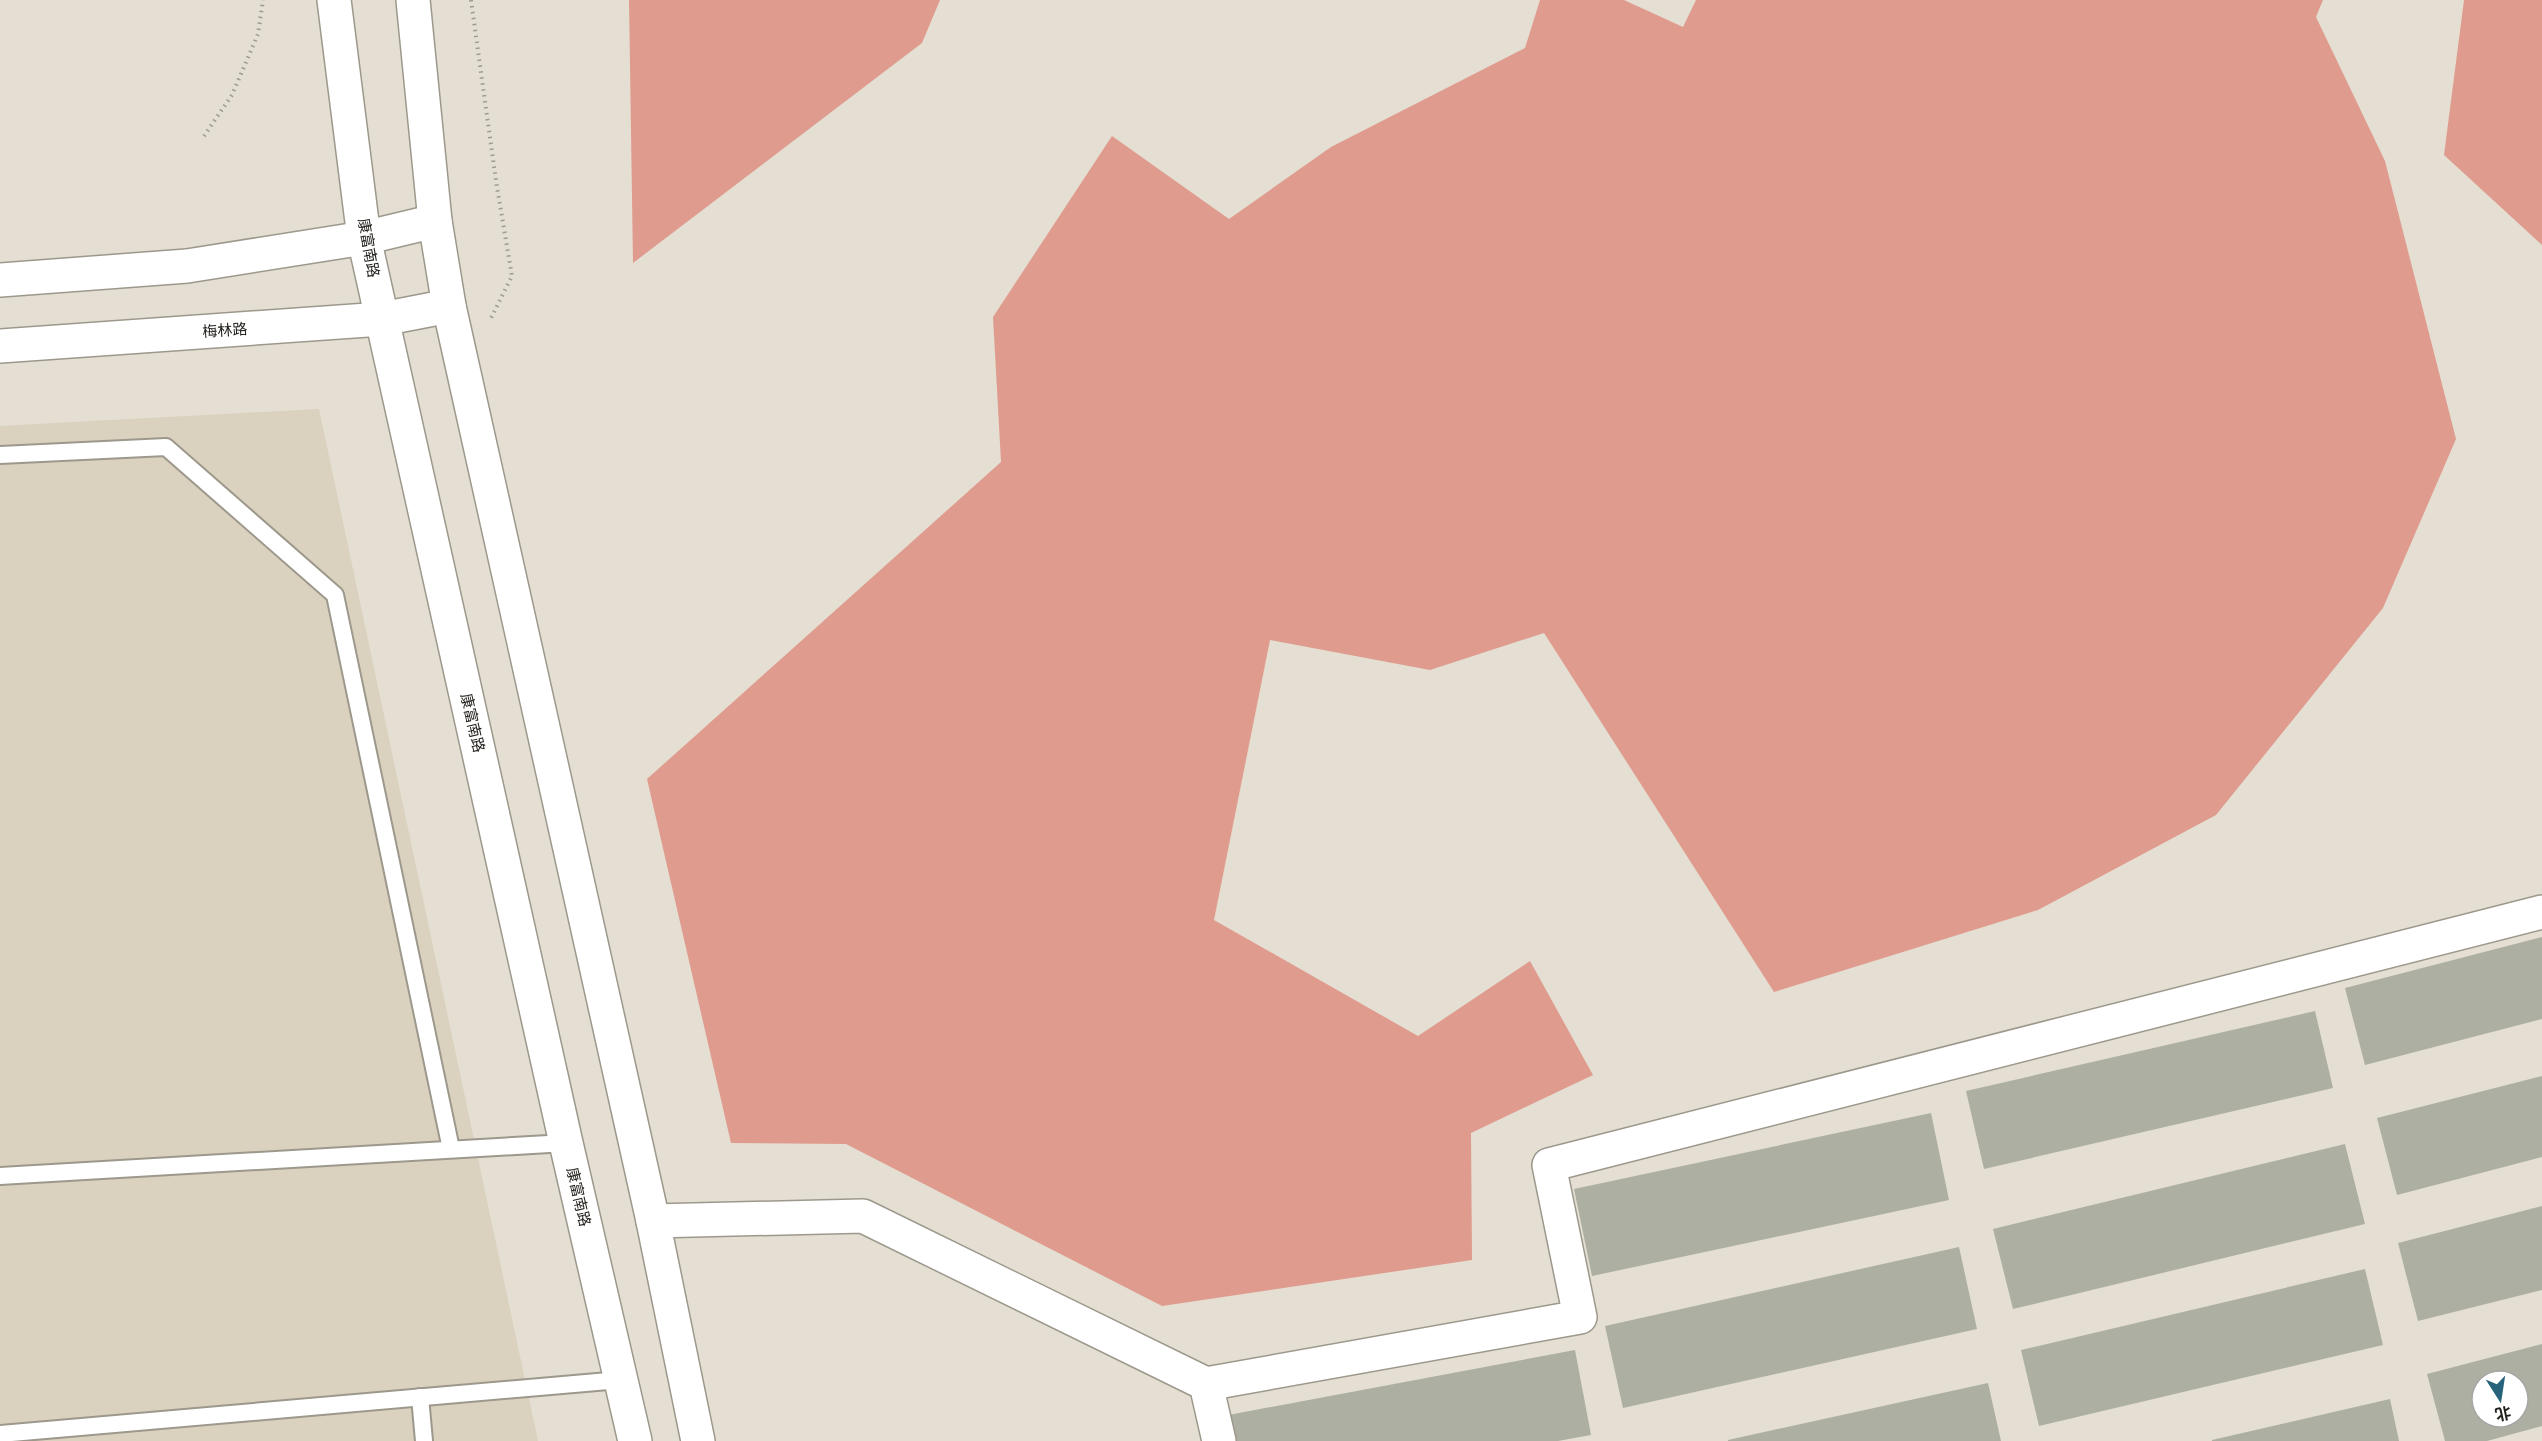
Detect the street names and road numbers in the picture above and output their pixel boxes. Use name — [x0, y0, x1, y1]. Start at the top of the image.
street label: 康富南路 — [352, 217, 384, 279]
street label: 梅林路 — [202, 319, 248, 343]
street label: 康富南路 — [455, 691, 489, 755]
street label: 康富南路 — [561, 1165, 595, 1229]

